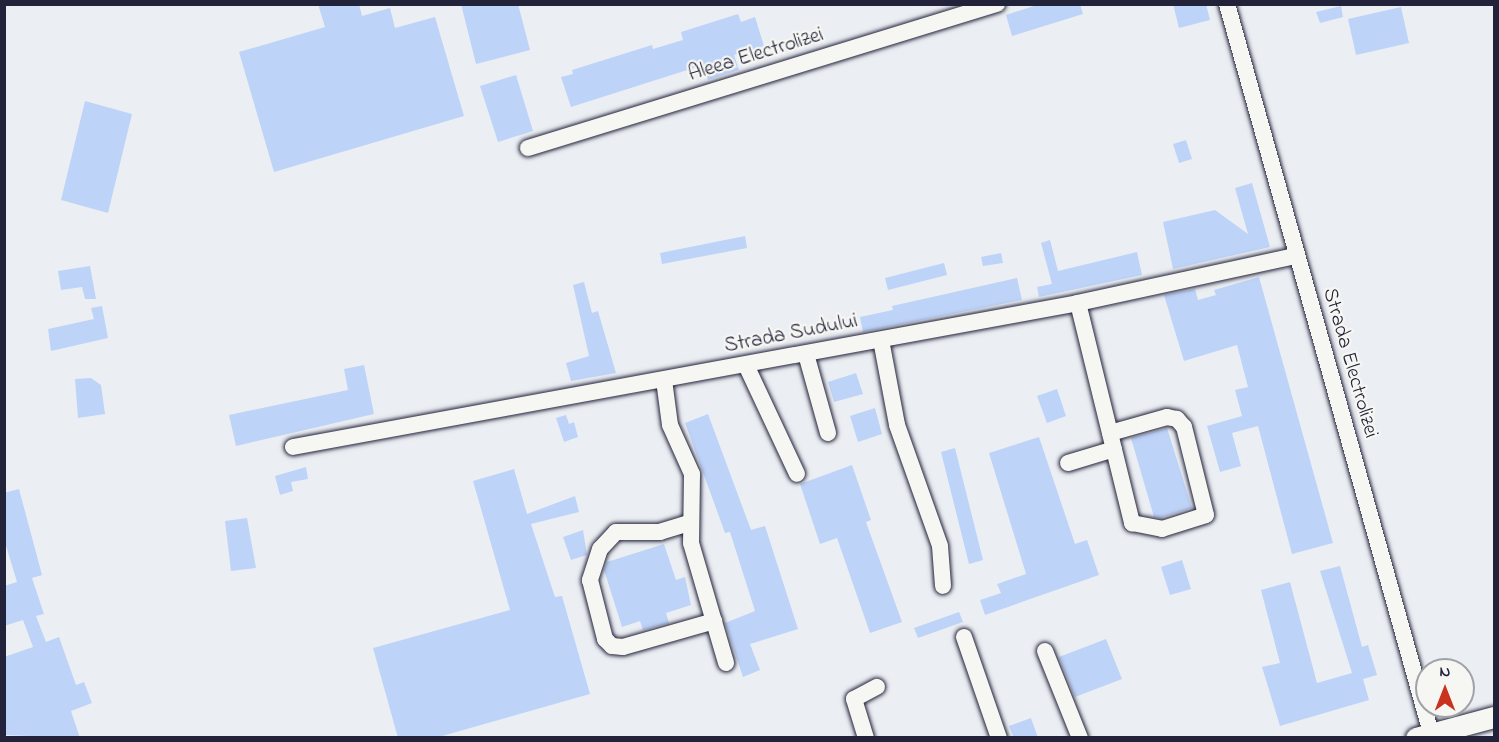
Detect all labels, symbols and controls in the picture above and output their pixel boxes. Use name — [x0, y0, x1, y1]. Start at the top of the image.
street label: Aleea Electrolizei — [685, 22, 827, 88]
street label: Strada Electrolizei — [1317, 285, 1383, 441]
street label: Strada Sudului — [722, 309, 860, 359]
north arrow — [1415, 658, 1475, 718]
text: N — [1440, 660, 1450, 684]

